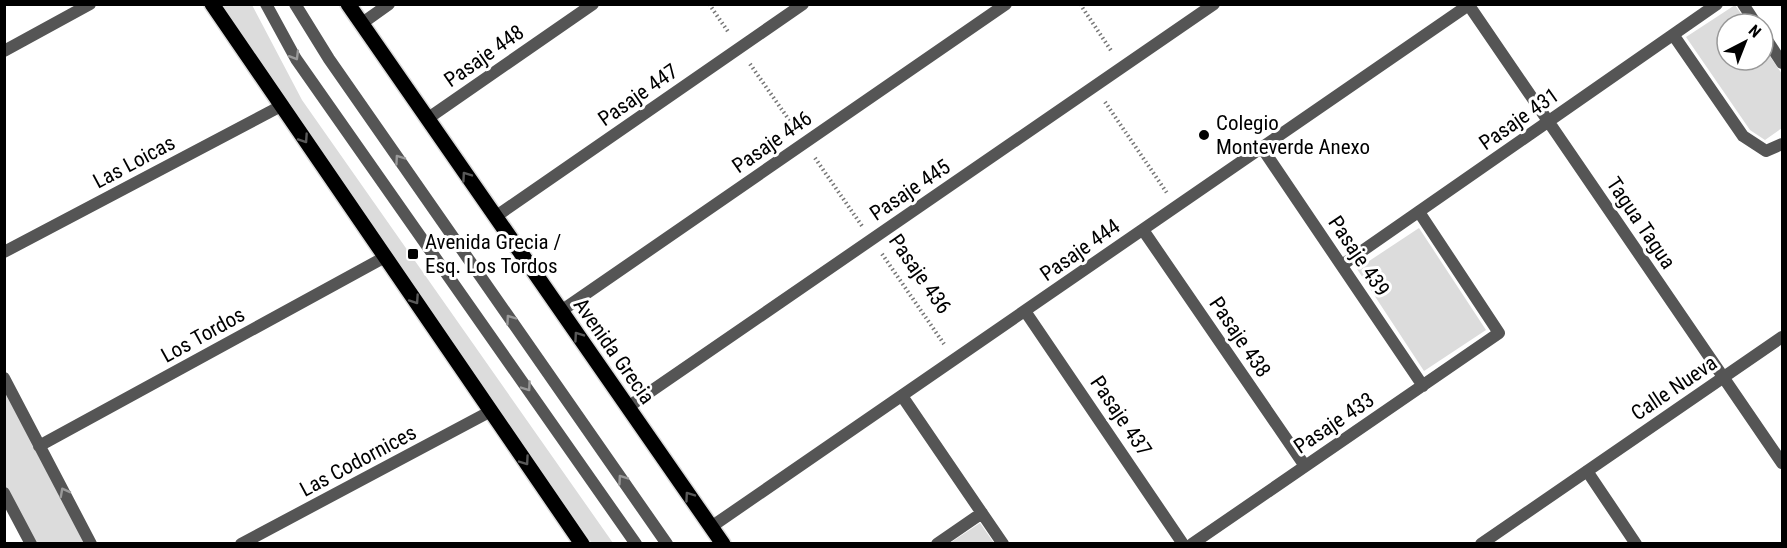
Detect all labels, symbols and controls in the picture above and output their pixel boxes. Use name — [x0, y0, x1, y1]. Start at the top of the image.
north arrow — [1715, 12, 1775, 72]
street label: Pasaje 448 — [440, 20, 528, 92]
text: N — [1745, 21, 1765, 42]
one-way arrow — [287, 50, 299, 60]
street label: Pasaje 447 — [594, 59, 682, 131]
street label: Pasaje 431 — [1475, 83, 1563, 155]
street label: Pasaje 446 — [728, 106, 816, 178]
place label: Colegio Monteverde Anexo — [1216, 111, 1370, 159]
marker: Colegio Monteverde Anexo — [1197, 128, 1211, 142]
street label: Las Loicas — [89, 130, 179, 194]
one-way arrow — [297, 133, 308, 144]
one-way arrow — [395, 154, 406, 165]
street label: Pasaje 445 — [865, 154, 955, 226]
one-way arrow — [462, 171, 473, 182]
street label: Tagua Tagua — [1602, 173, 1680, 273]
street label: Pasaje 439 — [1323, 211, 1395, 301]
street label: Pasaje 444 — [1036, 214, 1124, 286]
place label: Avenida Grecia / Esq. Los Tordos — [425, 230, 561, 278]
street label: Pasaje 436 — [884, 230, 956, 318]
marker: Avenida Grecia / Esq. Los Tordos — [406, 247, 420, 261]
street label: Pasaje 438 — [1204, 292, 1276, 382]
one-way arrow — [408, 293, 419, 304]
street label: Avenida Grecia — [569, 293, 659, 409]
street label: Los Tordos — [157, 302, 249, 368]
one-way arrow — [506, 314, 517, 325]
one-way arrow — [574, 331, 585, 342]
street label: Calle Nueva — [1627, 351, 1721, 425]
street label: Pasaje 437 — [1085, 371, 1157, 461]
one-way arrow — [520, 381, 531, 392]
street label: Pasaje 433 — [1289, 387, 1379, 459]
street label: Las Codornices — [296, 420, 420, 502]
one-way arrow — [518, 454, 529, 465]
one-way arrow — [618, 474, 629, 485]
one-way arrow — [60, 488, 71, 498]
one-way arrow — [685, 491, 696, 502]

